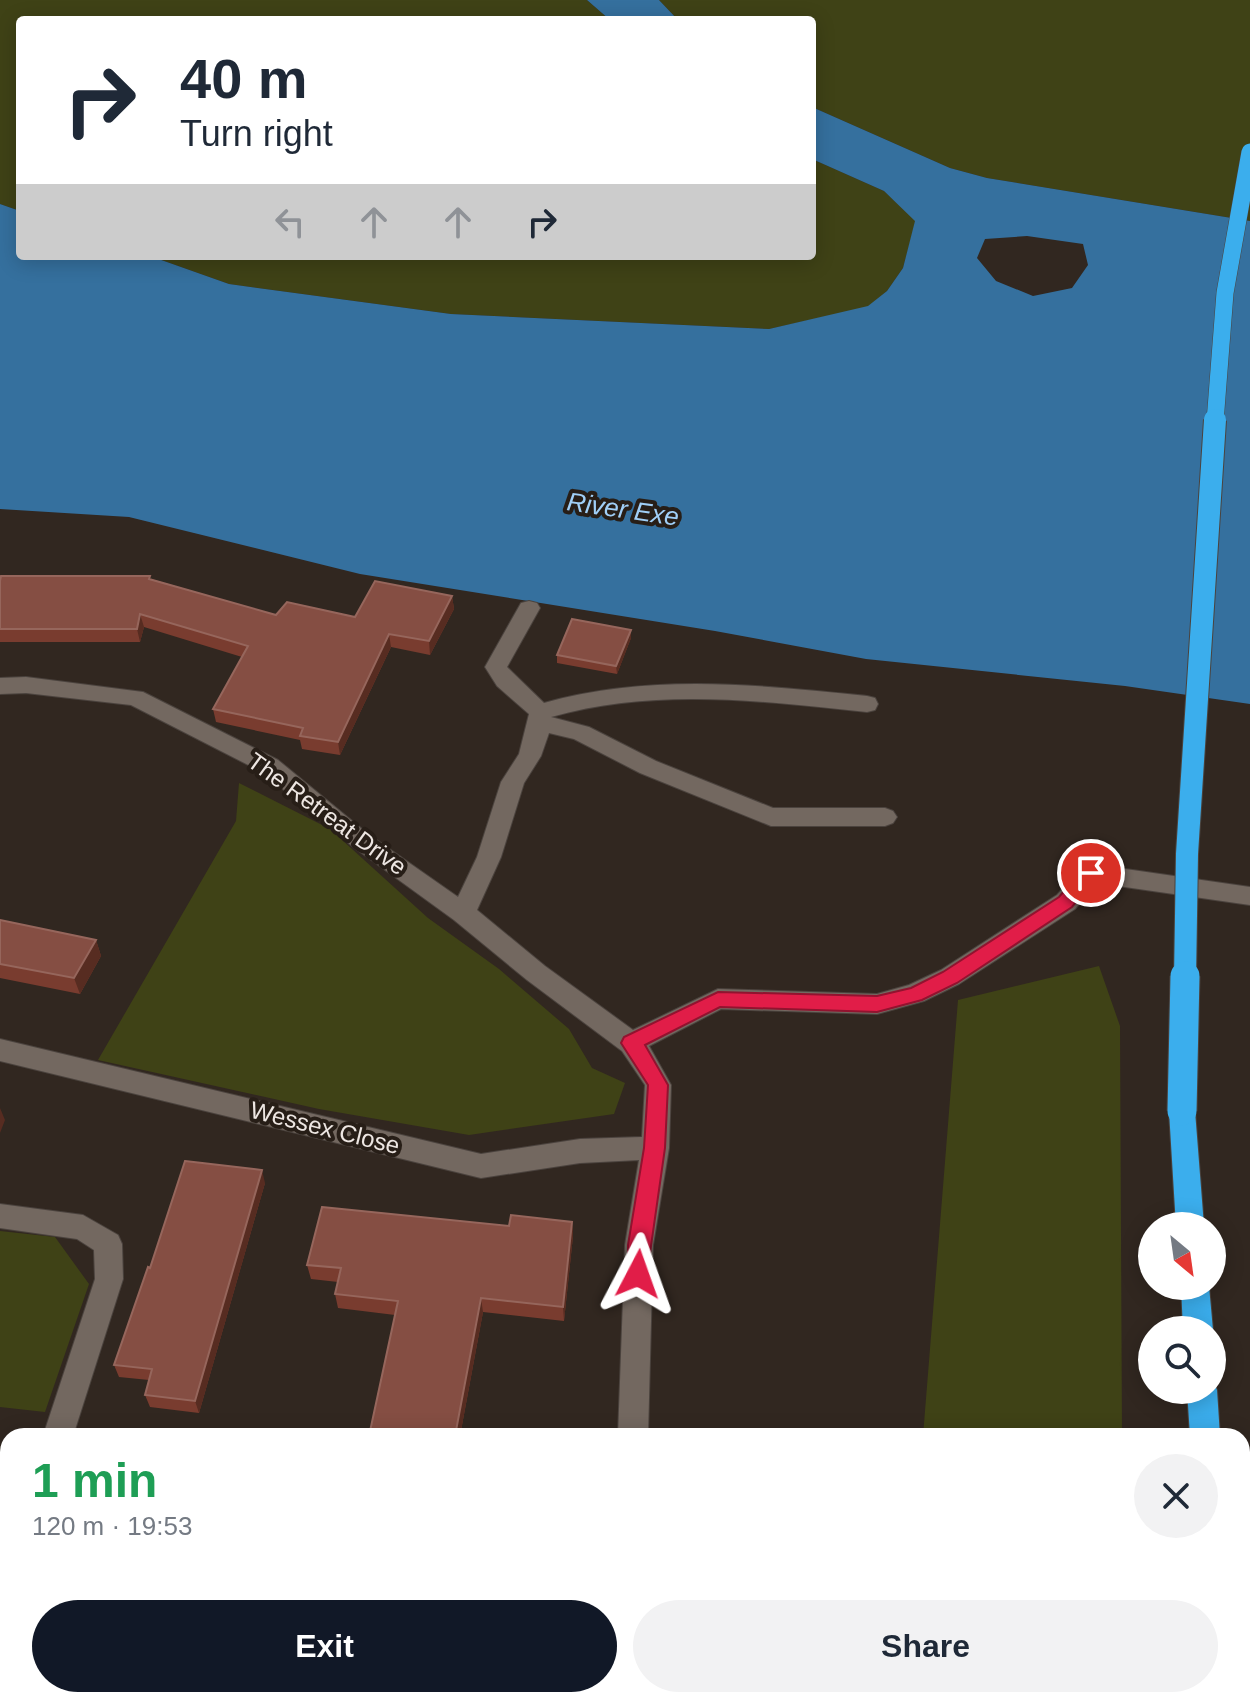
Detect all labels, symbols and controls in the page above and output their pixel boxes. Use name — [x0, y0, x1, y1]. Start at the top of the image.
text: 40 m — [180, 47, 308, 110]
icon: right — [48, 48, 152, 152]
text: Turn right — [180, 113, 333, 154]
icon: left — [268, 200, 312, 244]
icon: ahead — [352, 200, 396, 244]
icon: ahead — [436, 200, 480, 244]
icon: right — [520, 200, 564, 244]
water label: River Exe — [565, 486, 681, 532]
street label: The Retreat Drive — [243, 747, 412, 880]
pin — [1057, 839, 1125, 907]
icon: arrive — [1069, 851, 1113, 895]
street label: Wessex Close — [248, 1096, 403, 1159]
north arrow — [1138, 1212, 1226, 1300]
map controls — [1138, 1212, 1226, 1404]
position arrow — [596, 1232, 680, 1316]
button: search — [1138, 1316, 1226, 1404]
text: 1 min — [32, 1454, 157, 1507]
button: close — [1134, 1454, 1218, 1538]
text: 120 m · 19:53 — [32, 1511, 192, 1541]
button: Exit — [32, 1600, 617, 1692]
button: Share — [633, 1600, 1218, 1692]

